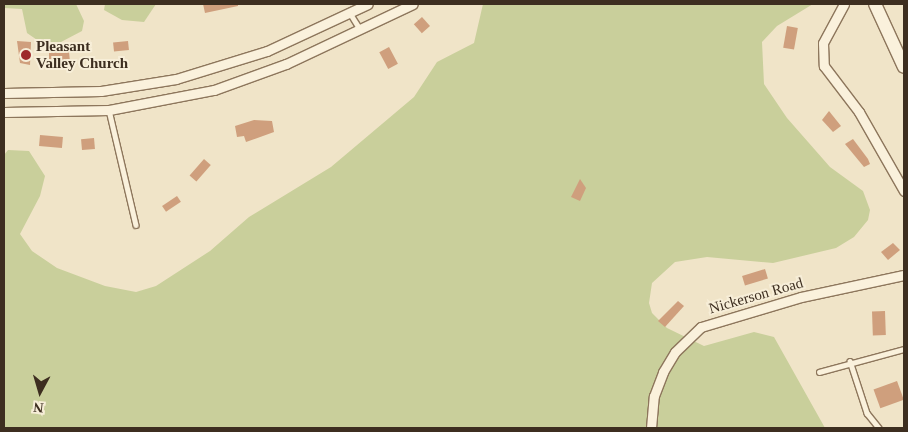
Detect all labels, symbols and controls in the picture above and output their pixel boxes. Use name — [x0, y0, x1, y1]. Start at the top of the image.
place label: Pleasant Valley Church — [36, 37, 128, 72]
marker: Pleasant Valley Church — [20, 49, 32, 61]
street label: Nickerson Road — [707, 274, 805, 318]
north arrow — [15, 367, 65, 417]
text: N — [33, 399, 44, 415]

